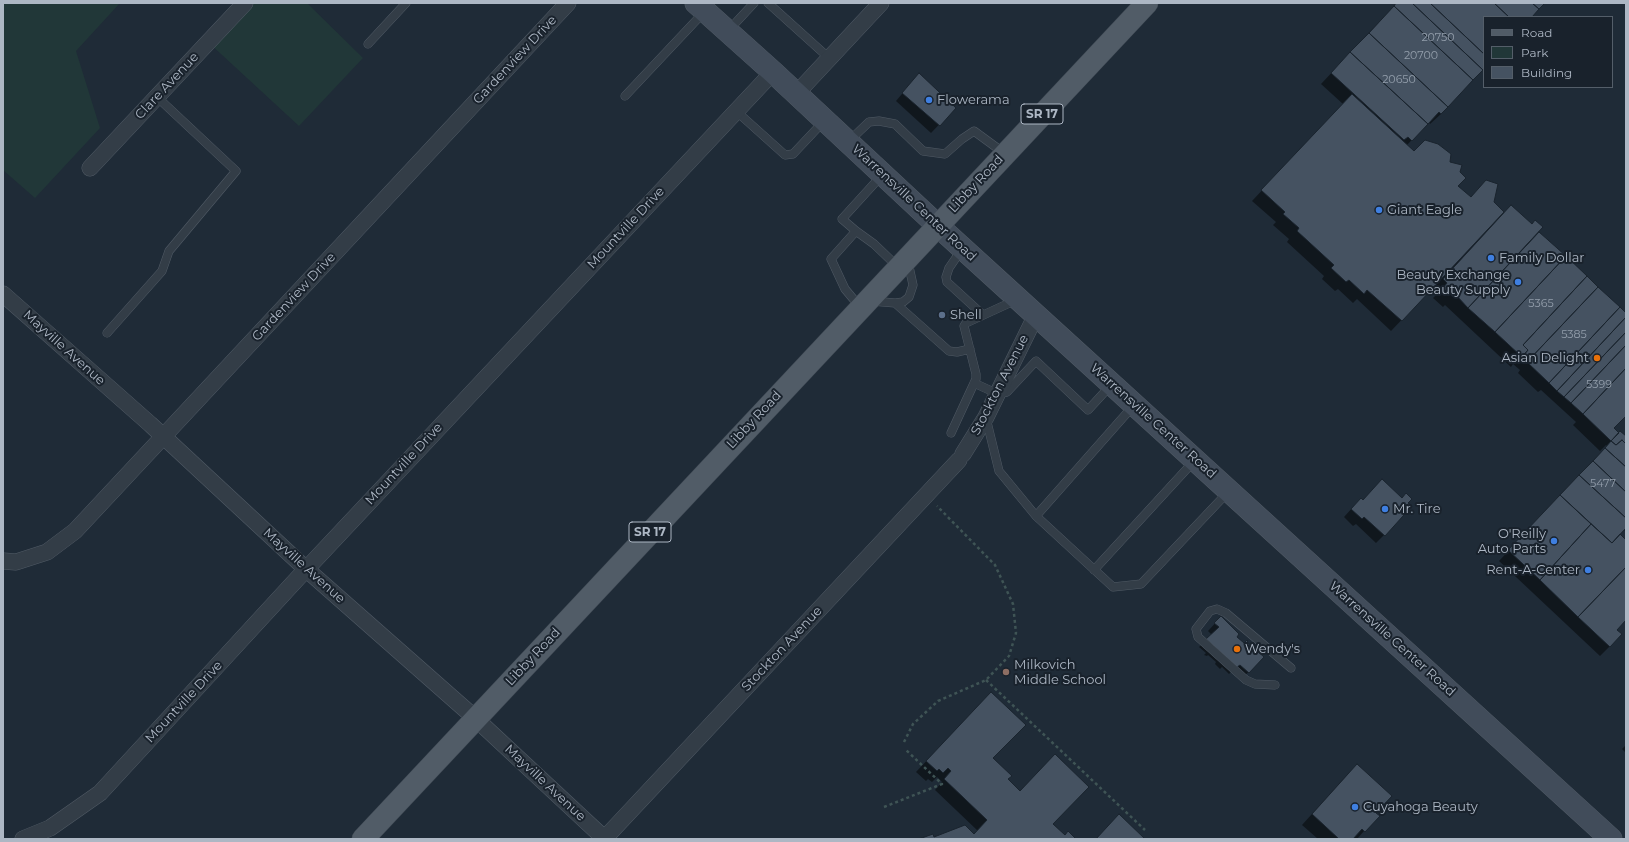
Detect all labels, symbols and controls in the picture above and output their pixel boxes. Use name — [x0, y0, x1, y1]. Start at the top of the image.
street label: Gardenview Drive — [470, 13, 560, 107]
legend — [1483, 16, 1613, 88]
text: Road — [1521, 25, 1552, 40]
house number: 20750 — [1421, 31, 1455, 45]
text: Park — [1521, 45, 1548, 60]
street label: Clare Avenue — [132, 49, 202, 123]
house number: 20700 — [1404, 49, 1438, 63]
text: Building — [1521, 65, 1572, 80]
house number: 20650 — [1382, 73, 1416, 87]
place label: Flowerama — [937, 92, 1010, 108]
marker: Flowerama — [924, 95, 934, 105]
road number: SR 17 — [1021, 104, 1063, 124]
street label: Warrensville Center Road — [849, 141, 979, 265]
street label: Libby Road — [945, 152, 1007, 216]
street label: Mountville Drive — [584, 184, 668, 272]
place label: Giant Eagle — [1387, 202, 1462, 218]
marker: Giant Eagle — [1374, 205, 1384, 215]
street label: Gardenview Drive — [249, 250, 339, 344]
place label: Family Dollar — [1499, 250, 1585, 266]
marker: Family Dollar — [1486, 253, 1496, 263]
place label: Beauty Exchange Beauty Supply — [1396, 267, 1510, 298]
marker: Beauty Exchange Beauty Supply — [1513, 277, 1523, 287]
house number: 5365 — [1528, 297, 1554, 311]
street label: Mayville Avenue — [20, 307, 108, 389]
place label: Shell — [950, 307, 982, 323]
marker: Shell — [937, 310, 947, 320]
house number: 5385 — [1561, 328, 1587, 342]
street label: Stockton Avenue — [968, 332, 1032, 438]
place label: Asian Delight — [1501, 350, 1589, 366]
marker: Asian Delight — [1592, 353, 1602, 363]
street label: Warrensville Center Road — [1087, 360, 1219, 482]
house number: 5399 — [1586, 378, 1612, 392]
street label: Libby Road — [723, 388, 785, 452]
street label: Mountville Drive — [362, 420, 446, 508]
house number: 5477 — [1590, 477, 1616, 491]
place label: Mr. Tire — [1393, 501, 1441, 517]
marker: Mr. Tire — [1380, 504, 1390, 514]
road number: SR 17 — [629, 522, 671, 542]
street label: Mayville Avenue — [260, 525, 348, 607]
place label: O'Reilly Auto Parts — [1478, 526, 1546, 557]
marker: O'Reilly Auto Parts — [1549, 536, 1559, 546]
place label: Rent-A-Center — [1486, 562, 1580, 578]
marker: Rent-A-Center — [1583, 565, 1593, 575]
street label: Warrensville Center Road — [1326, 578, 1458, 700]
street label: Stockton Avenue — [739, 603, 825, 695]
street label: Libby Road — [502, 625, 564, 689]
place label: Wendy's — [1245, 641, 1300, 657]
marker: Wendy's — [1232, 644, 1242, 654]
place label: Milkovich Middle School — [1014, 657, 1106, 688]
street label: Mountville Drive — [142, 658, 226, 746]
marker: Milkovich Middle School — [1001, 667, 1011, 677]
street label: Mayville Avenue — [501, 742, 589, 824]
place label: Cuyahoga Beauty — [1363, 799, 1478, 815]
marker: Cuyahoga Beauty — [1350, 802, 1360, 812]

